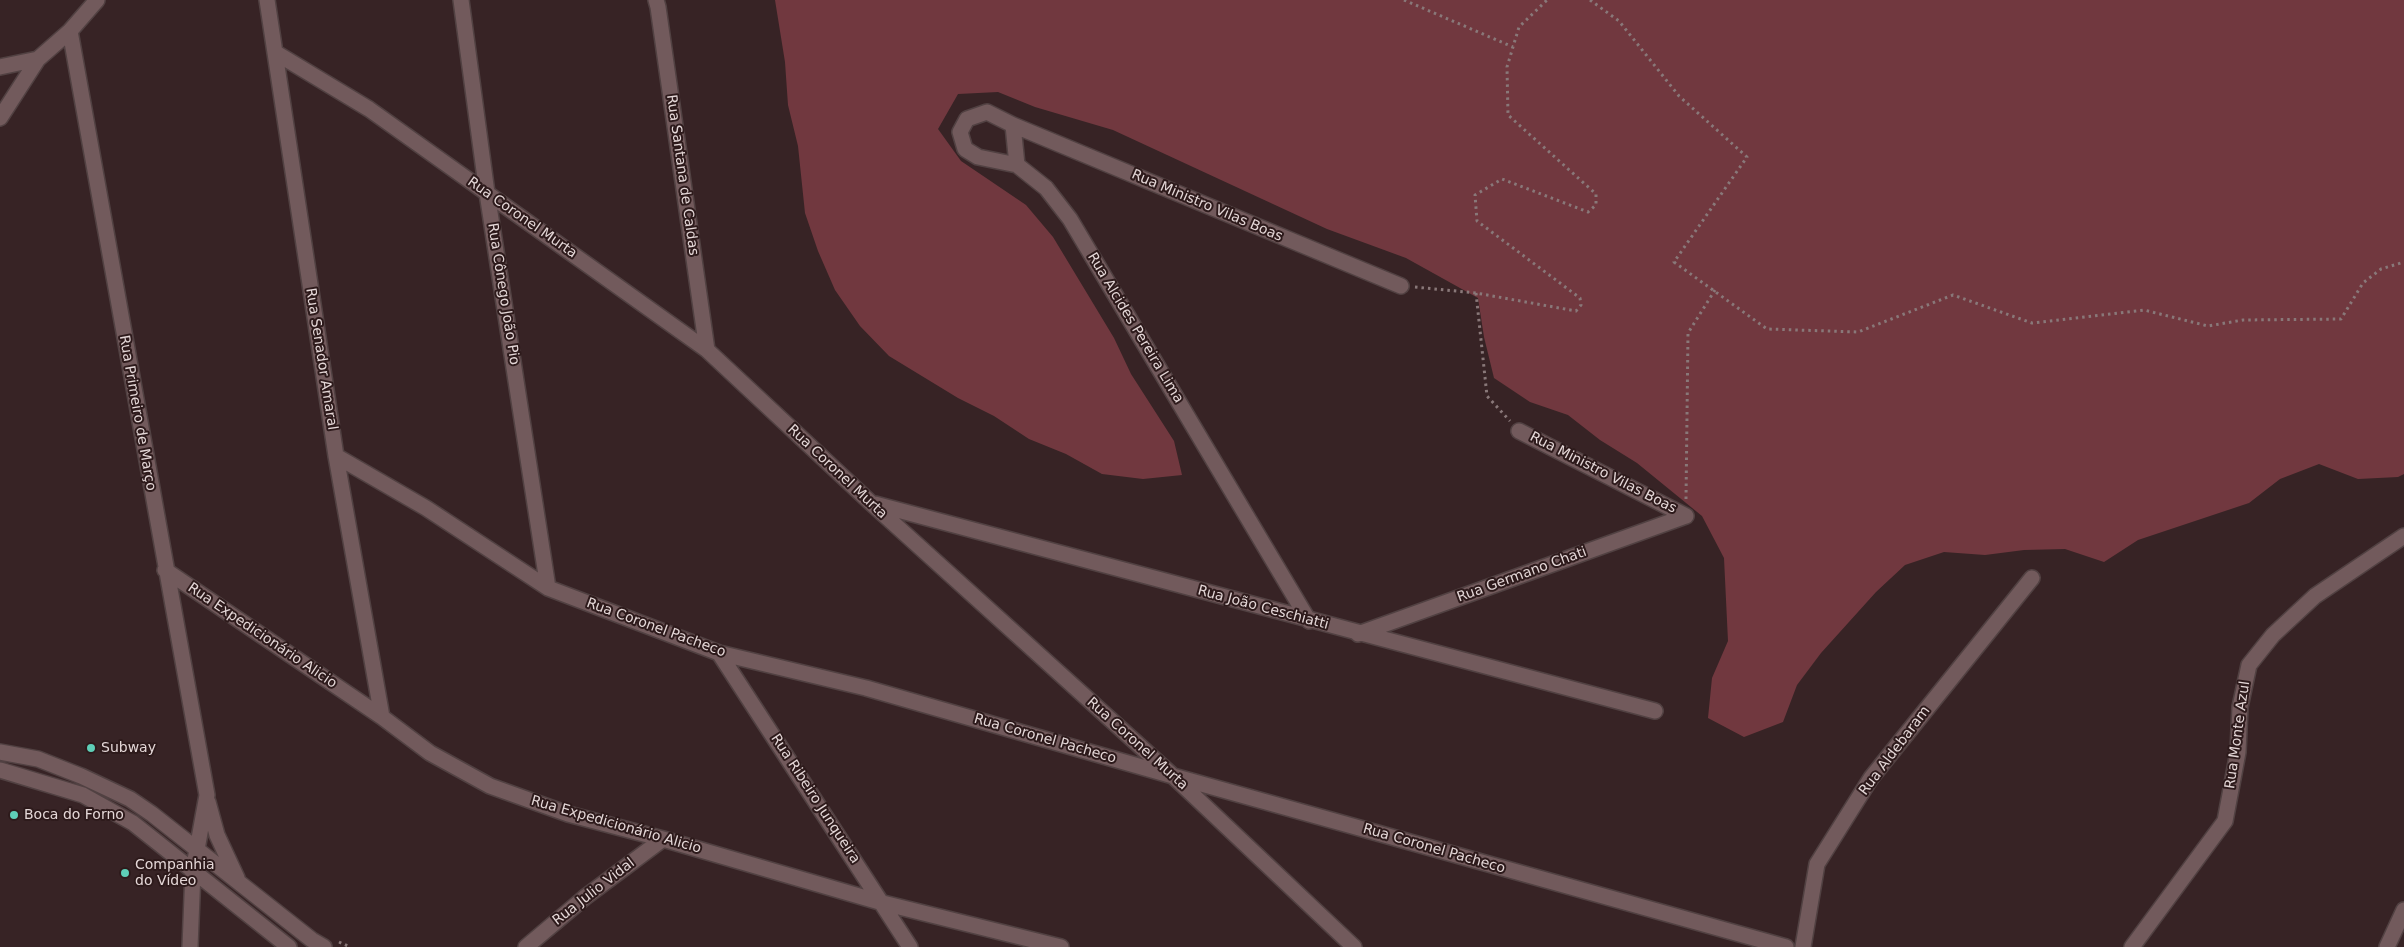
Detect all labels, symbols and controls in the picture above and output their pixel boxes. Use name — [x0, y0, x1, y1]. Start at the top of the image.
street label: Rua Santana de Caldas — [662, 93, 702, 257]
street label: Rua Ministro Vilas Boas — [1129, 167, 1285, 245]
street label: Rua Coronel Murta — [464, 174, 580, 262]
street label: Rua Cônego João Pio — [483, 222, 523, 366]
street label: Rua Alcides Pereira Lima — [1083, 250, 1187, 406]
street label: Rua Senador Amaral — [301, 287, 341, 431]
street label: Rua Primeiro de Março — [115, 334, 159, 492]
street label: Rua Coronel Murta — [784, 422, 890, 522]
street label: Rua Ministro Vilas Boas — [1527, 429, 1679, 517]
street label: Rua Germano Chati — [1455, 544, 1589, 606]
street label: Rua Expedicionário Alicio — [184, 580, 340, 692]
street label: Rua João Ceschiatti — [1196, 582, 1330, 634]
street label: Rua Coronel Pacheco — [584, 595, 728, 661]
street label: Rua Monte Azul — [2222, 680, 2254, 790]
street label: Rua Coronel Murta — [1083, 694, 1191, 794]
street label: Rua Aldebaram — [1856, 703, 1934, 799]
street label: Rua Coronel Pacheco — [972, 711, 1118, 767]
street label: Rua Ribeiro Junqueira — [767, 731, 863, 867]
place label: Subway — [101, 740, 156, 756]
marker: Subway — [85, 742, 97, 754]
street label: Rua Expedicionário Alicio — [529, 793, 703, 857]
place label: Boca do Forno — [24, 807, 124, 823]
marker: Boca do Forno — [8, 809, 20, 821]
street label: Rua Coronel Pacheco — [1361, 821, 1507, 877]
street label: Rua Julio Vidal — [550, 855, 638, 929]
place label: Companhia do Vídeo — [135, 857, 215, 890]
marker: Companhia do Vídeo — [119, 867, 131, 879]

